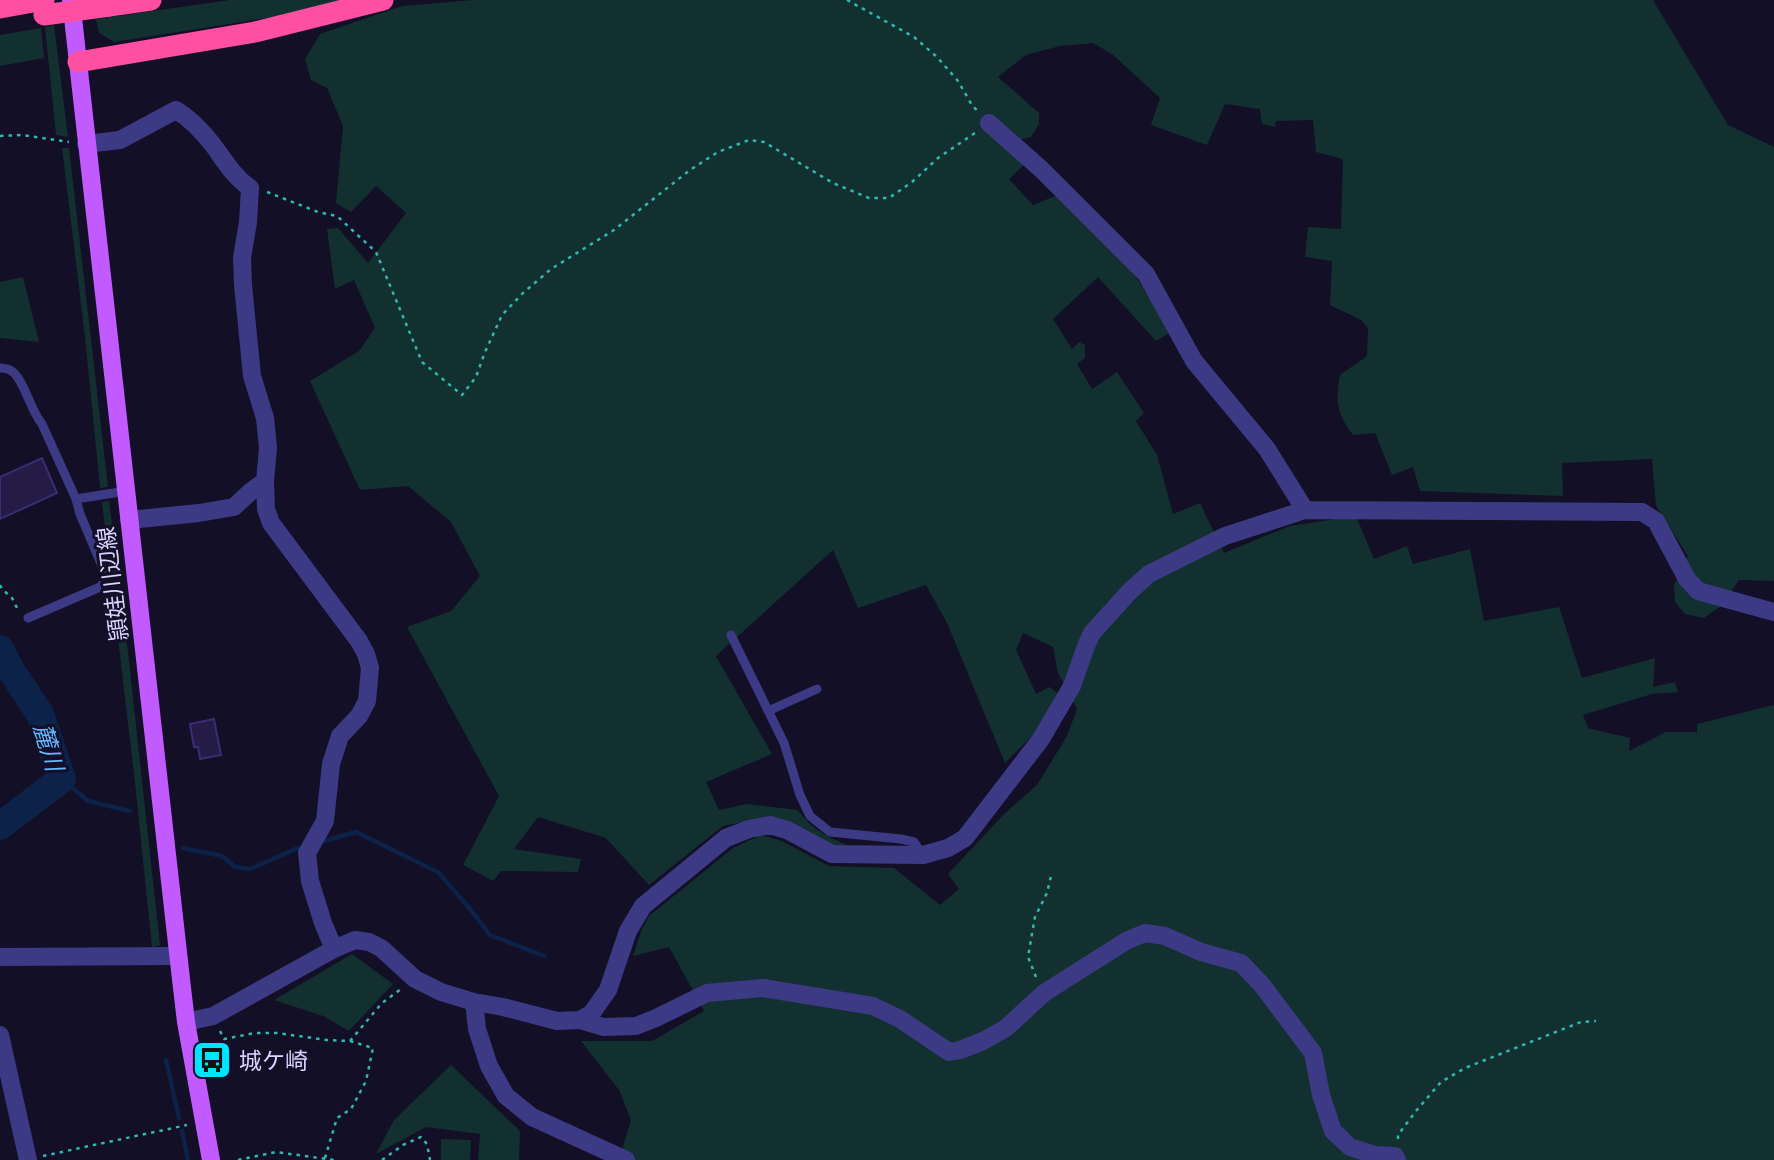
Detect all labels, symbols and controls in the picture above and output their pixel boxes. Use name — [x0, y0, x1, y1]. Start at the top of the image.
street label: 頴娃川辺線 — [90, 525, 134, 643]
water label: 麓川 — [27, 719, 72, 777]
bus stop icon: 城ケ崎 — [191, 1039, 233, 1081]
place label: 城ケ崎 — [239, 1045, 308, 1076]

